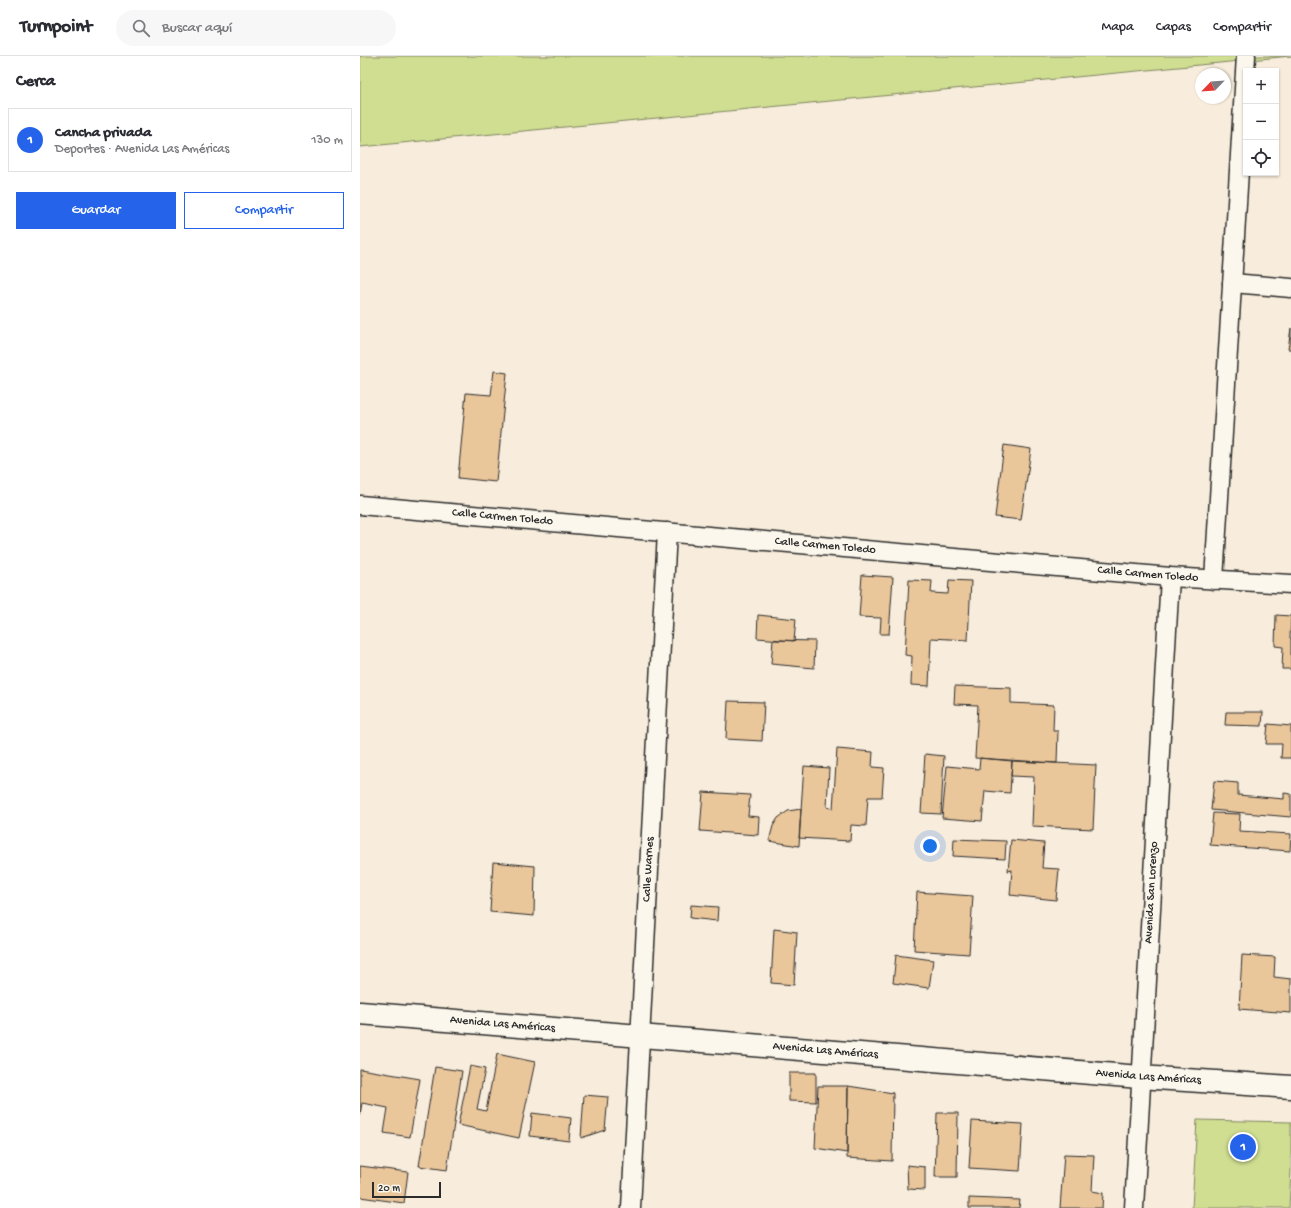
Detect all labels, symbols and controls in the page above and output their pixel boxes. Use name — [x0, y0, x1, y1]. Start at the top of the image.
search box — [116, 10, 396, 46]
text: Turnpoint — [20, 16, 92, 39]
icon: search — [130, 17, 152, 39]
text: Buscar aquí — [162, 19, 232, 37]
text: Mapa — [1102, 19, 1134, 36]
text: Capas — [1156, 19, 1191, 36]
text: Compartir — [1213, 19, 1271, 36]
north arrow — [1195, 68, 1231, 104]
map controls — [1243, 68, 1279, 176]
button: + — [1243, 68, 1279, 104]
text: Cerca — [16, 72, 55, 92]
button: − — [1243, 104, 1279, 140]
text: Cancha privada — [55, 124, 152, 142]
text: 1 — [27, 133, 33, 148]
text: 130 m — [311, 133, 343, 148]
button: locate — [1243, 140, 1279, 176]
text: Deportes · Avenida Las Américas — [55, 142, 229, 157]
button: Guardar — [16, 192, 176, 229]
button: Compartir — [184, 192, 344, 229]
street label: Calle Carmen Toledo — [451, 506, 553, 529]
street label: Calle Carmen Toledo — [774, 535, 876, 558]
street label: Calle Carmen Toledo — [1097, 564, 1199, 586]
street label: Calle Warnes — [640, 836, 658, 902]
your location — [920, 836, 940, 856]
street label: Avenida San Lorenzo — [1142, 841, 1162, 944]
street label: Avenida Las Américas — [449, 1013, 556, 1036]
street label: Avenida Las Américas — [772, 1040, 879, 1063]
street label: Avenida Las Américas — [1095, 1066, 1202, 1088]
pin: 1 — [1230, 1132, 1256, 1162]
scale bar — [372, 1180, 441, 1199]
text: 20 m — [378, 1183, 400, 1195]

